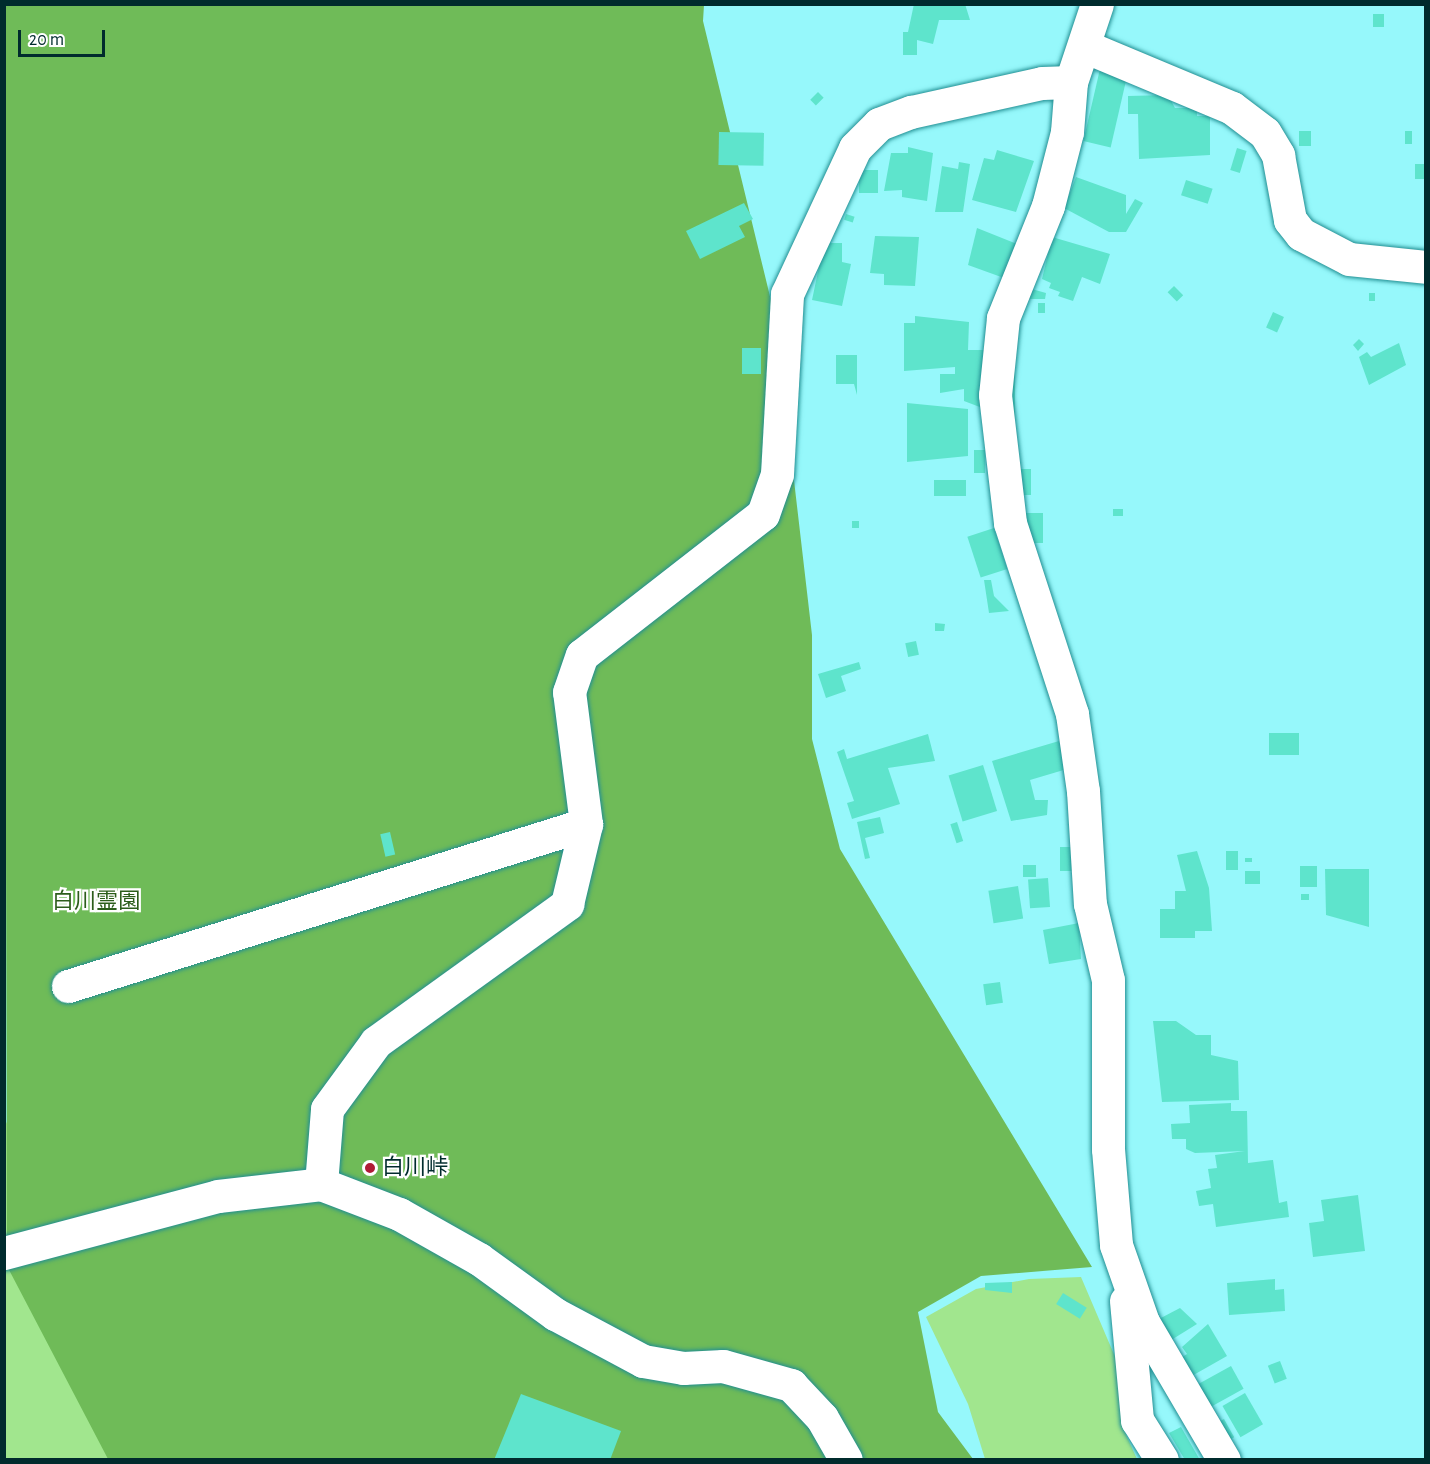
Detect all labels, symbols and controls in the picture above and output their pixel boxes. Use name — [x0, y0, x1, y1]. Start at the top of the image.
scale bar — [21, 18, 108, 56]
text: 20 m — [29, 31, 64, 49]
park label: 白川霊園 — [52, 889, 140, 915]
place label: 白川峠 — [382, 1155, 448, 1181]
marker: 白川峠 — [363, 1161, 377, 1175]

